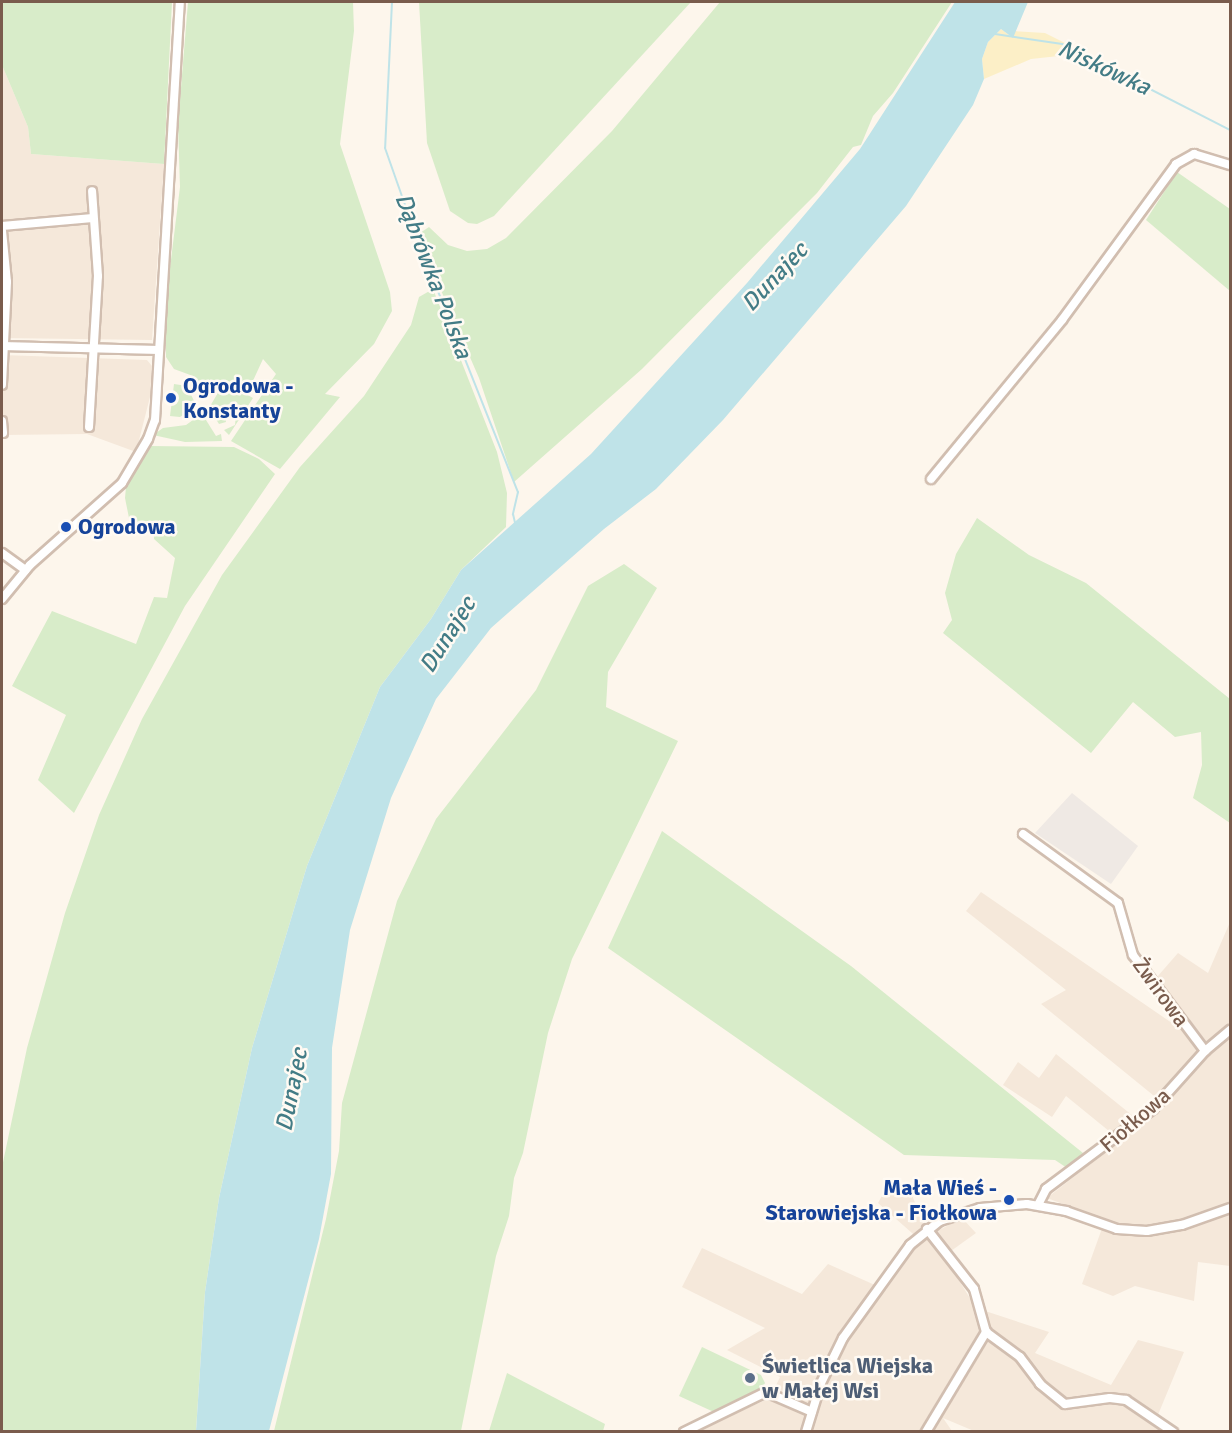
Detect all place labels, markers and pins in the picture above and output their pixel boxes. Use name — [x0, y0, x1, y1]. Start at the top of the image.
place label: Ogrodowa - Konstanty — [183, 372, 294, 424]
marker: Ogrodowa - Konstanty — [164, 391, 178, 405]
place label: Ogrodowa — [78, 514, 175, 540]
marker: Ogrodowa — [59, 520, 73, 534]
place label: Mała Wieś - Starowiejska - Fiołkowa — [765, 1174, 997, 1226]
marker: Mała Wieś - Starowiejska - Fiołkowa — [1002, 1193, 1016, 1207]
place label: Świetlica Wiejska w Małej Wsi — [762, 1352, 933, 1404]
marker: Świetlica Wiejska w Małej Wsi — [743, 1371, 757, 1385]

